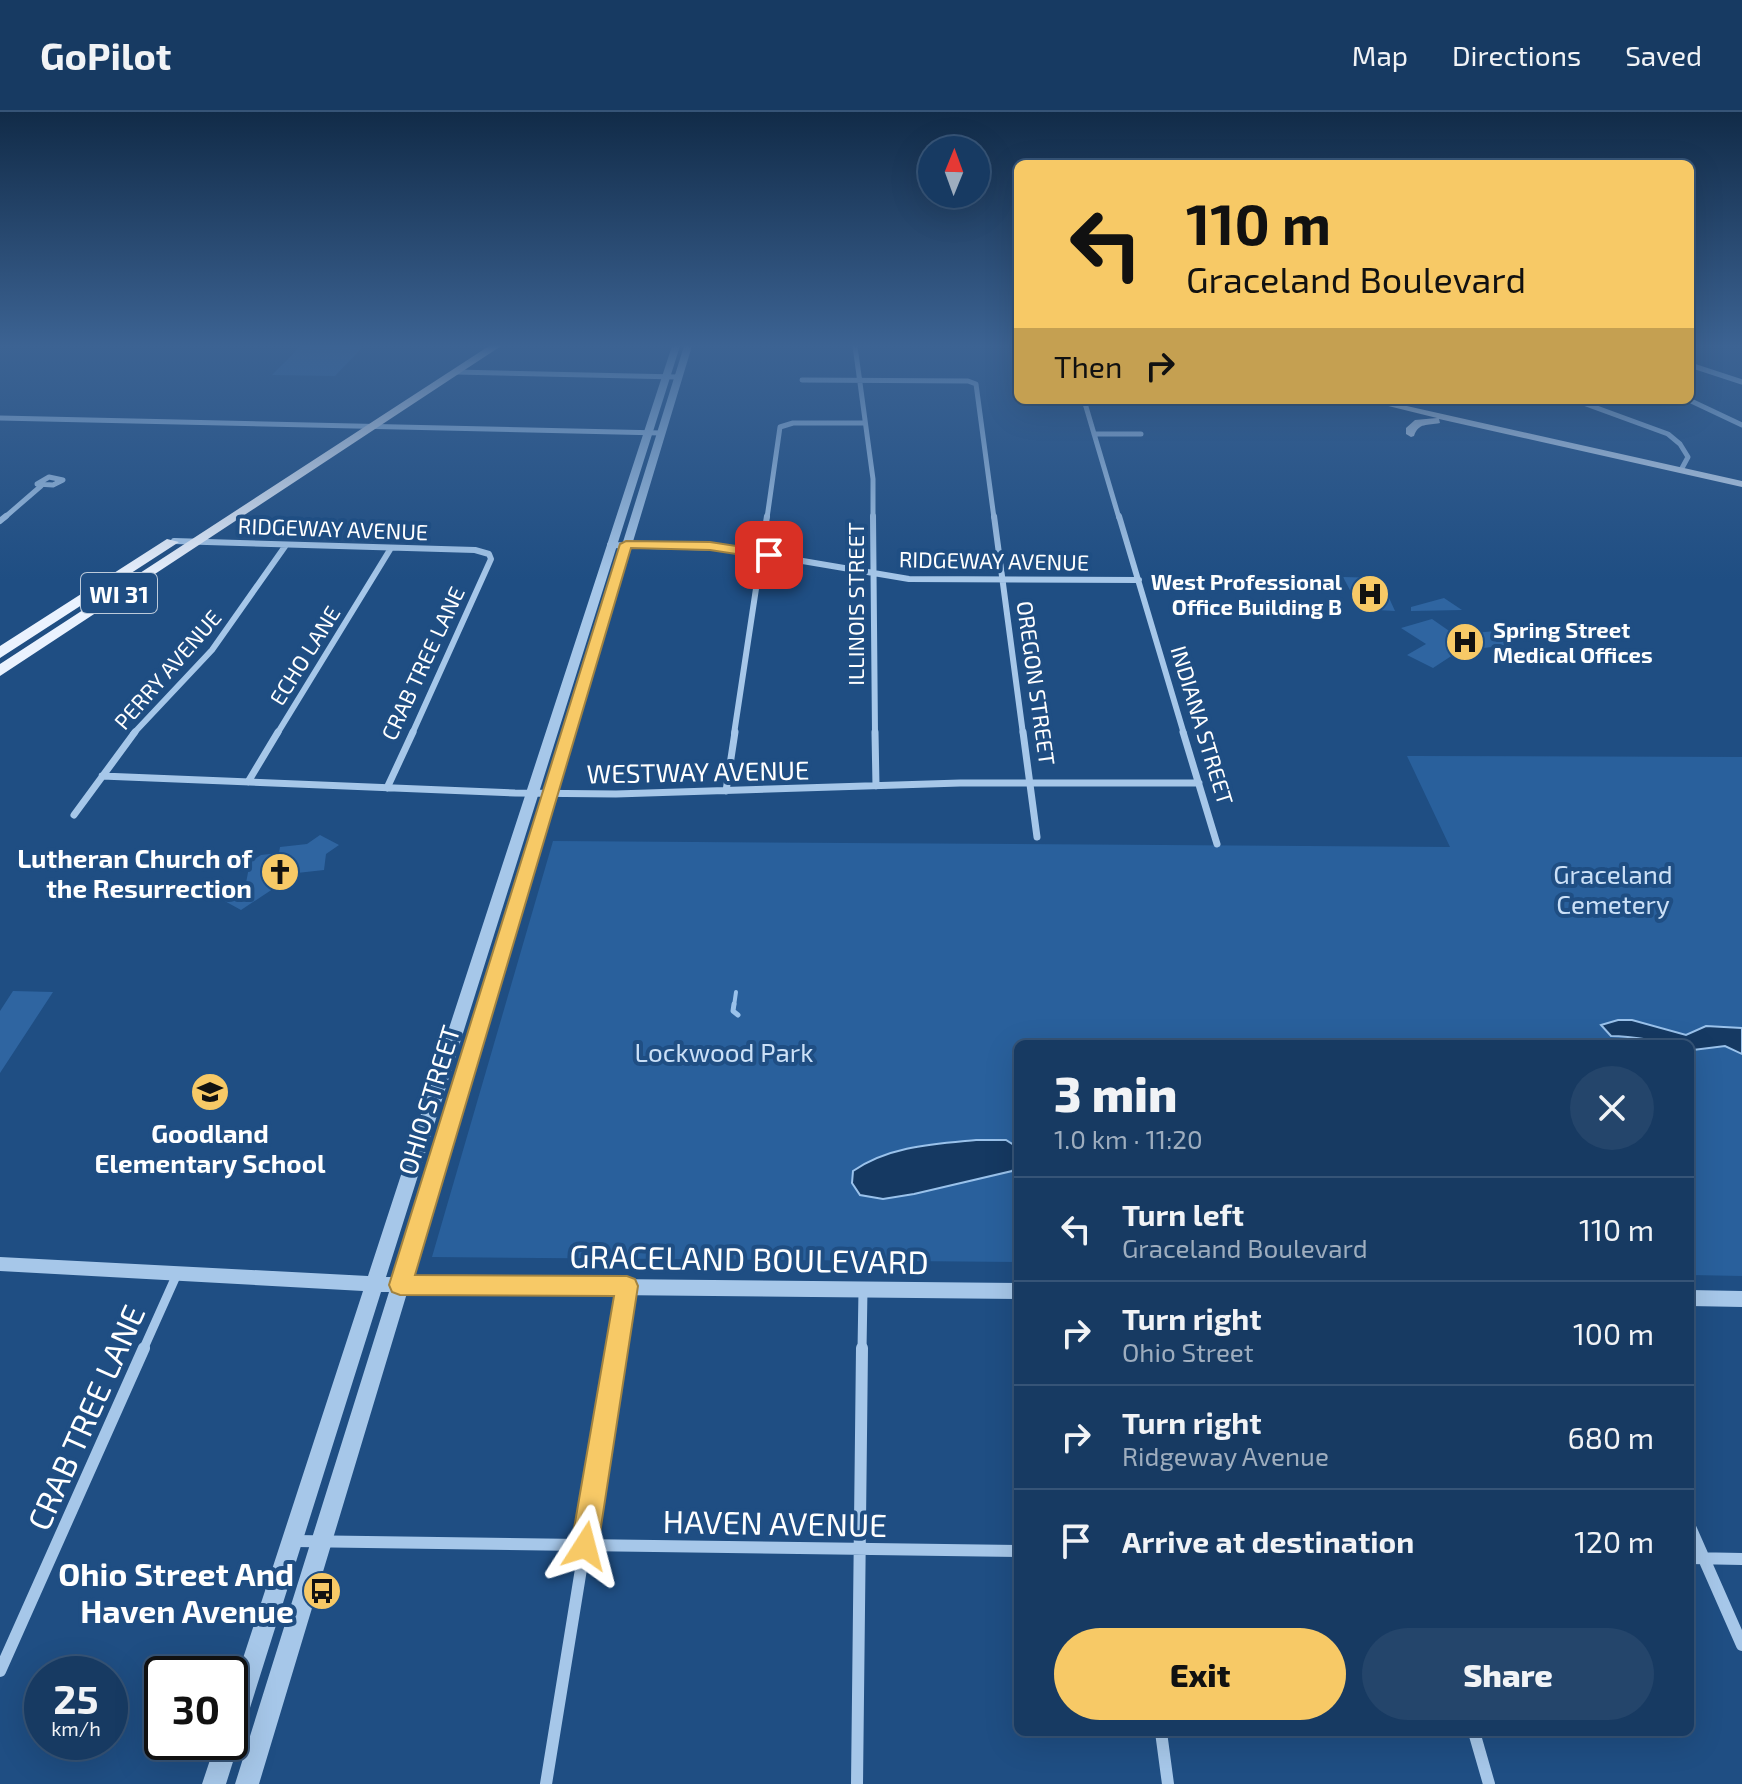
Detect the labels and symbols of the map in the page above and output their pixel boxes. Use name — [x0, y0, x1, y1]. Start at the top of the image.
north arrow — [918, 136, 990, 208]
street label: RIDGEWAY AVENUE — [237, 512, 429, 544]
pin — [735, 521, 803, 589]
street label: ILLINOIS STREET — [842, 522, 868, 686]
street label: RIDGEWAY AVENUE — [899, 545, 1089, 575]
place label: West Professional Office Building B — [1151, 568, 1343, 619]
road number: WI 31 — [81, 573, 157, 613]
hospital icon: West Professional Office Building B — [1349, 573, 1391, 615]
street label: CRAB TREE LANE — [375, 582, 469, 744]
street label: OREGON STREET — [1013, 599, 1061, 767]
street label: ECHO LANE — [263, 601, 345, 709]
street label: PERRY AVENUE — [108, 604, 226, 734]
place label: Spring Street Medical Offices — [1493, 616, 1653, 667]
hospital icon: Spring Street Medical Offices — [1444, 621, 1486, 663]
street label: INDIANA STREET — [1166, 642, 1240, 808]
street label: WESTWAY AVENUE — [586, 754, 810, 788]
place label: Lutheran Church of the Resurrection — [17, 842, 253, 903]
church icon: Lutheran Church of the Resurrection — [259, 851, 301, 893]
park label: Graceland Cemetery — [1553, 858, 1673, 919]
street label: OHIO STREET — [391, 1021, 465, 1179]
park label: Lockwood Park — [635, 1036, 813, 1067]
school or university icon: Goodland Elementary School — [189, 1071, 231, 1113]
place label: Goodland Elementary School — [94, 1117, 326, 1179]
street label: GRACELAND BOULEVARD — [569, 1236, 929, 1280]
street label: CRAB TREE LANE — [18, 1299, 152, 1535]
street label: HAVEN AVENUE — [662, 1501, 888, 1543]
position arrow — [543, 1504, 627, 1588]
place label: Ohio Street And Haven Avenue — [58, 1554, 294, 1629]
bus stop icon: Ohio Street And Haven Avenue — [301, 1570, 343, 1612]
speed limit sign: 30 — [144, 1656, 248, 1760]

